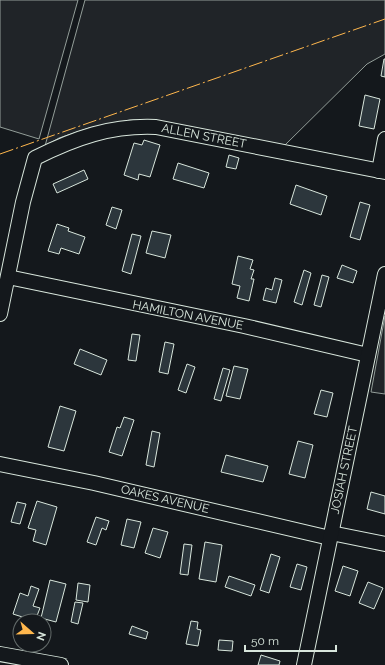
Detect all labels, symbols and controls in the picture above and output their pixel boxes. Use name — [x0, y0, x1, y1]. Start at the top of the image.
street label: ALLEN STREET — [160, 121, 248, 151]
street label: HAMILTON AVENUE — [131, 297, 245, 333]
street label: JOSIAH STREET — [328, 424, 360, 515]
street label: OAKES AVENUE — [119, 482, 211, 516]
north arrow — [12, 613, 52, 653]
scale bar — [245, 627, 336, 653]
text: N — [33, 630, 48, 642]
text: 50 m — [251, 634, 279, 648]

